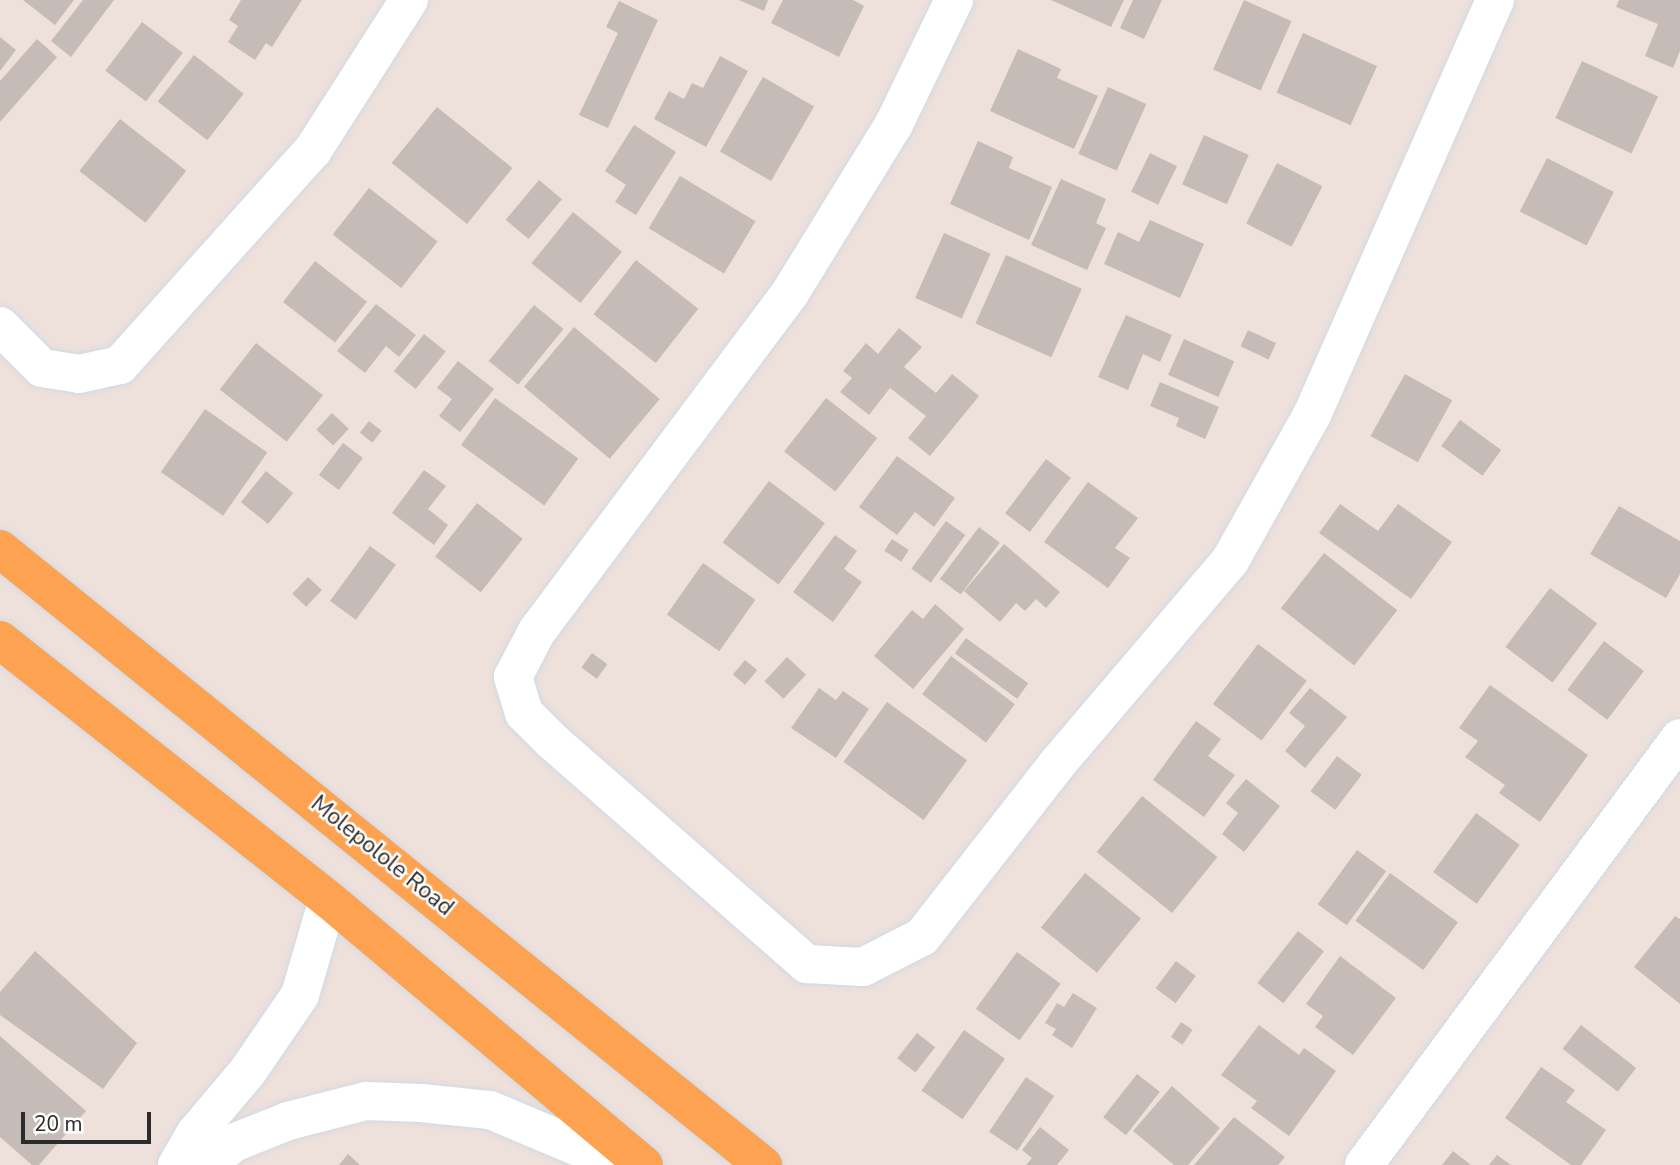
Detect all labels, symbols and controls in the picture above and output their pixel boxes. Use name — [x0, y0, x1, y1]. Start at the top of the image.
street label: Molepolole Road — [305, 790, 459, 922]
scale bar — [24, 1098, 154, 1142]
text: 20 m — [34, 1110, 83, 1138]

